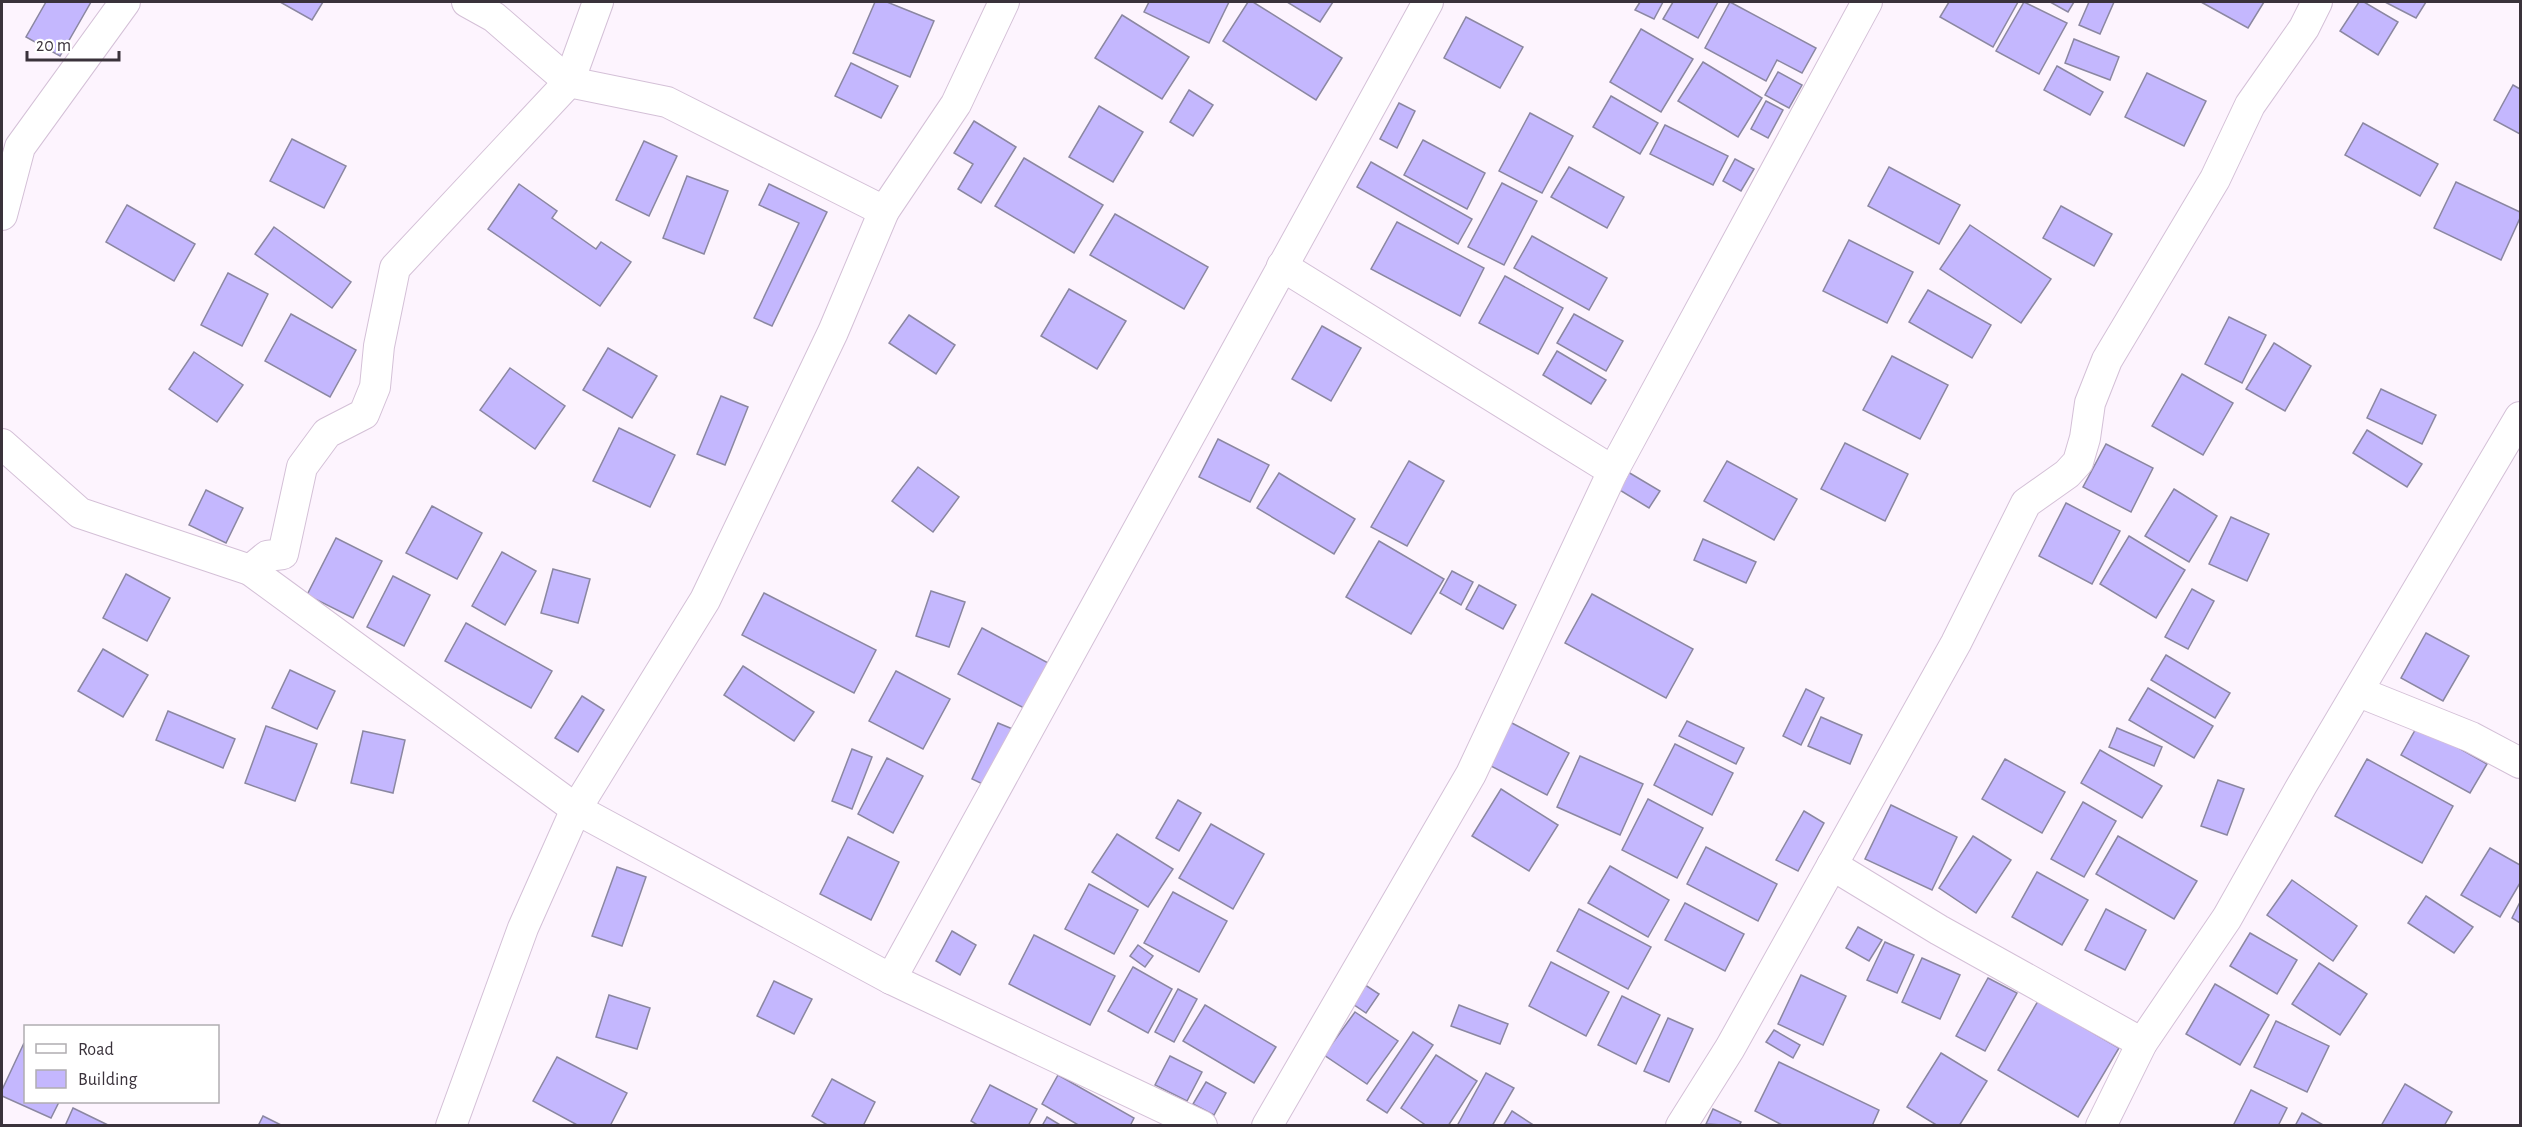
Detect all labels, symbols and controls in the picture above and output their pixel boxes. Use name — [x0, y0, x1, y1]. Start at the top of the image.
scale bar — [27, 24, 118, 62]
text: 20 m — [36, 37, 71, 55]
legend — [24, 1025, 219, 1103]
text: Road — [78, 1041, 114, 1059]
text: Building — [78, 1071, 138, 1089]

